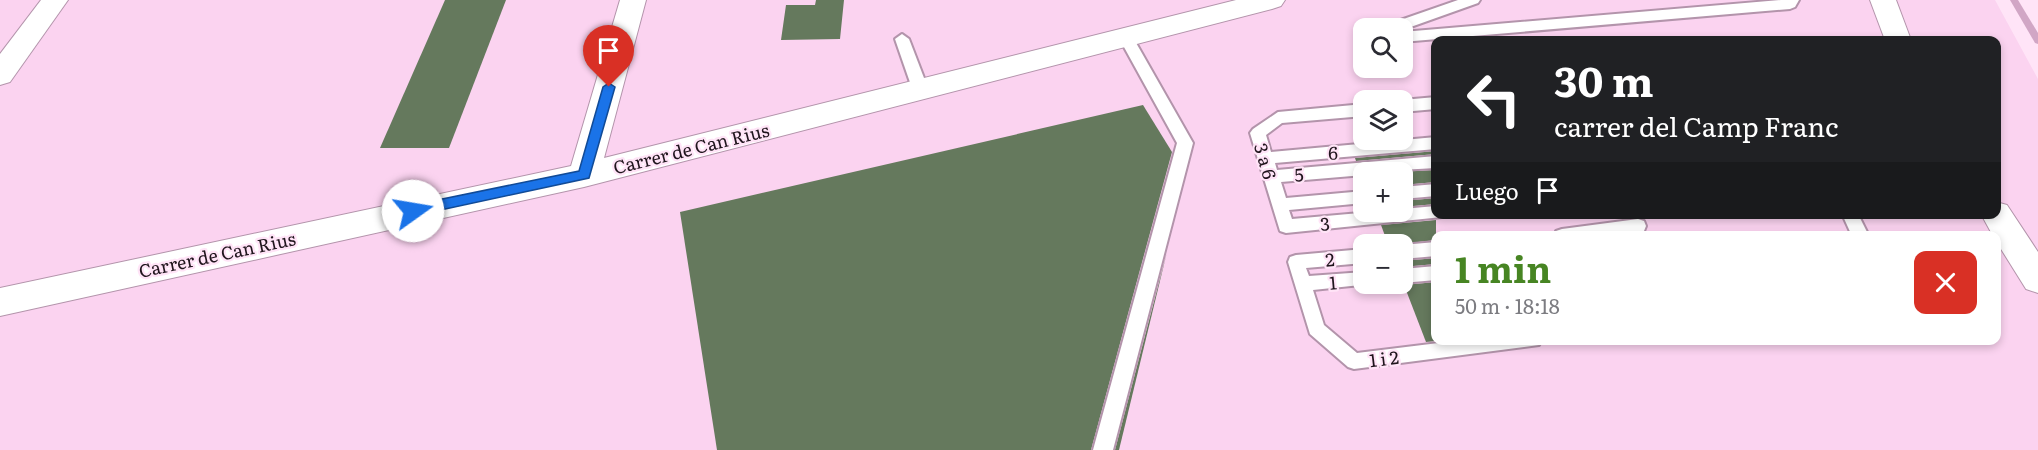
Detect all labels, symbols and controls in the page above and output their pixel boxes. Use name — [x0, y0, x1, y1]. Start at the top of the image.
map controls — [1353, 18, 1413, 294]
button: search — [1353, 18, 1413, 78]
pin — [583, 25, 634, 87]
icon: arrive — [592, 34, 625, 67]
text: 30 m — [1554, 48, 1654, 110]
icon: left — [1455, 60, 1533, 138]
button: layers — [1353, 90, 1413, 150]
text: carrer del Camp Franc — [1554, 105, 1838, 145]
street label: Carrer de Can Rius — [610, 116, 772, 180]
street label: 6 — [1327, 138, 1339, 166]
street label: 3 a 6 — [1248, 140, 1284, 182]
street label: 5 — [1293, 160, 1305, 188]
button: + — [1353, 162, 1413, 222]
text: Luego — [1455, 174, 1519, 207]
icon: arrive — [1531, 174, 1564, 207]
position arrow — [381, 179, 445, 243]
street label: 3 — [1319, 209, 1331, 237]
street label: Carrer de Can Rius — [136, 224, 298, 284]
button: − — [1353, 234, 1413, 294]
text: 1 min — [1455, 241, 1551, 294]
street label: 2 — [1324, 245, 1336, 273]
button: close — [1914, 251, 1977, 314]
street label: 1 — [1328, 268, 1338, 296]
text: 50 m · 18:18 — [1455, 290, 1560, 320]
street label: 1 i 2 — [1368, 343, 1400, 373]

